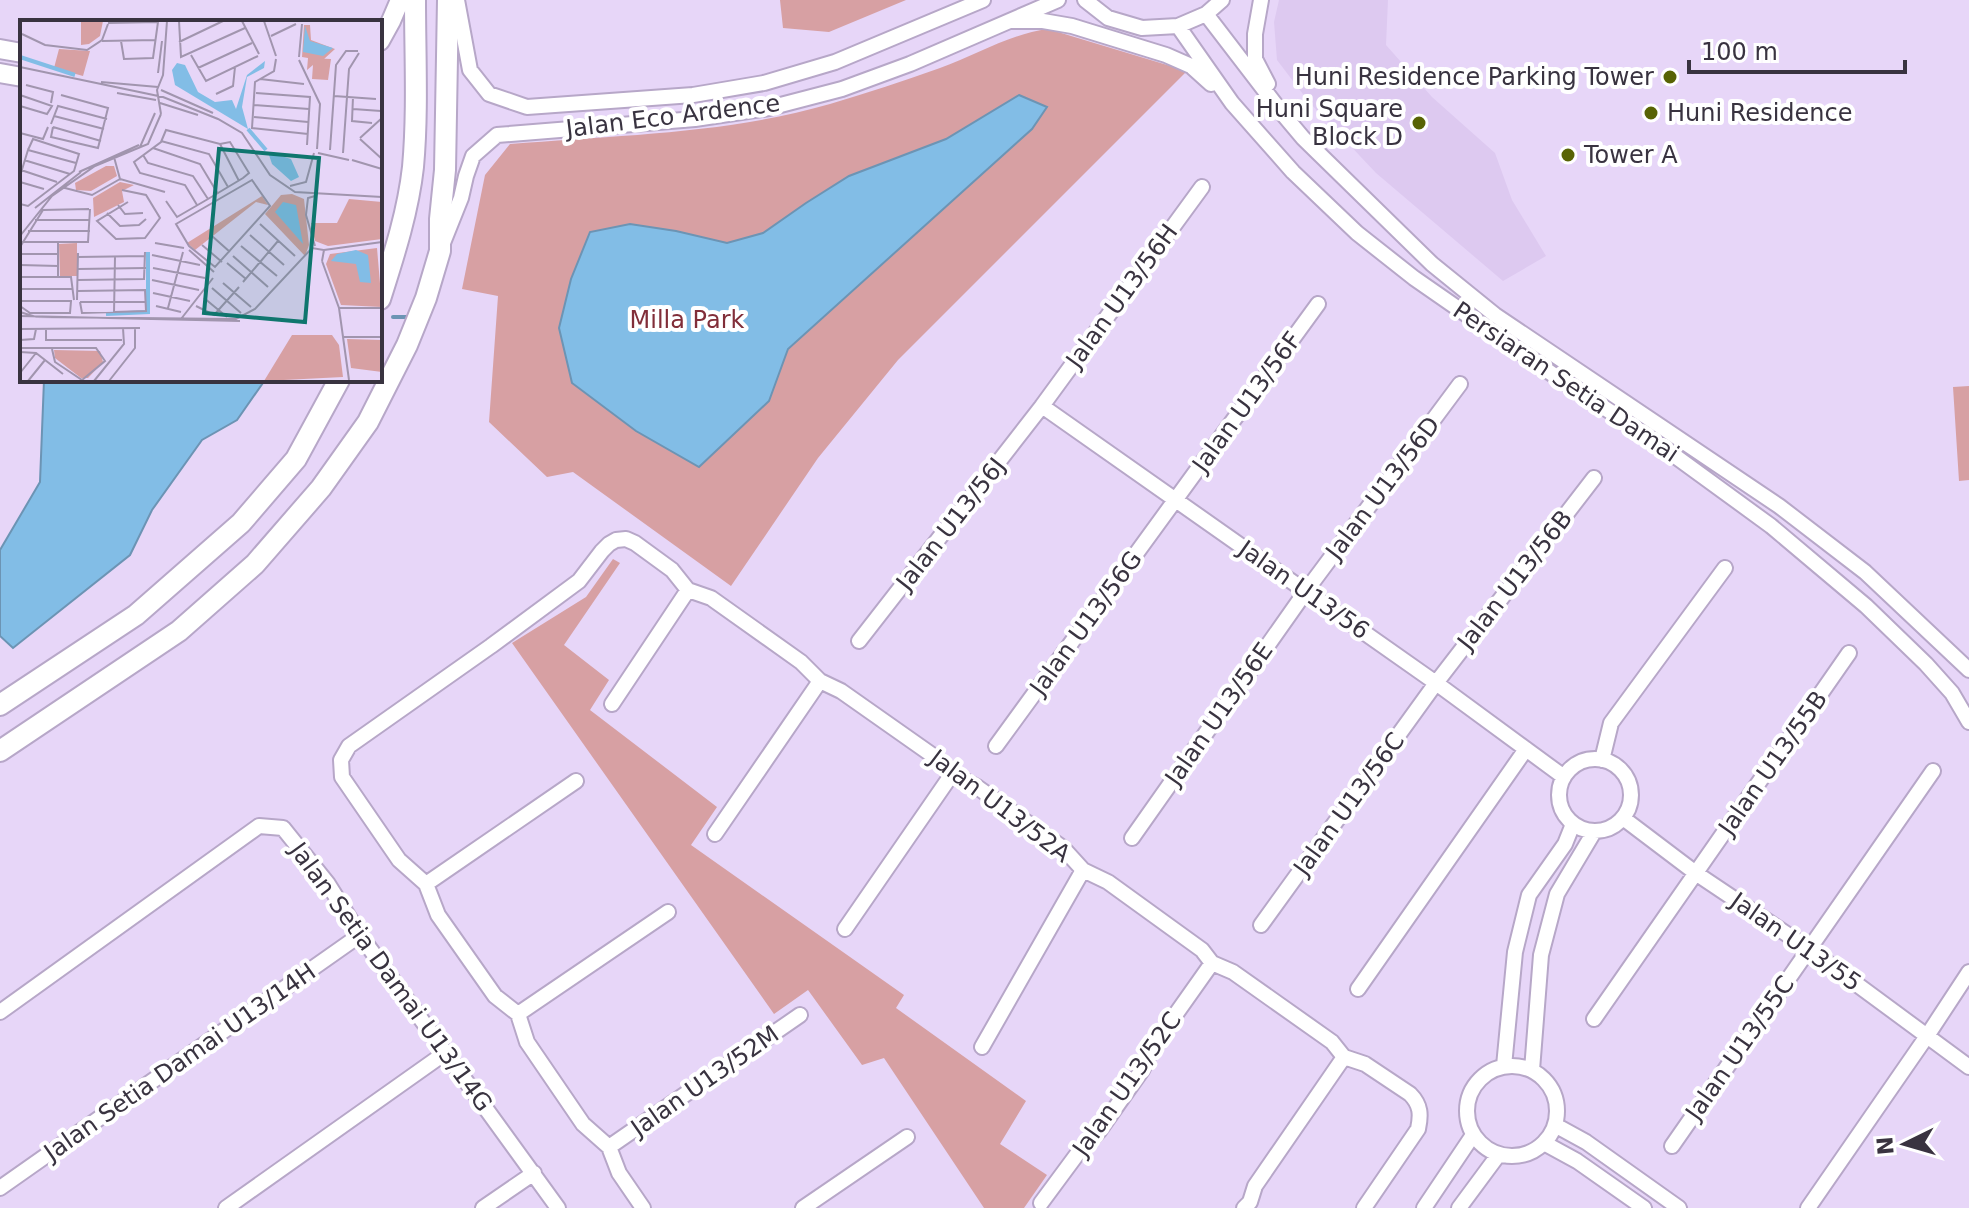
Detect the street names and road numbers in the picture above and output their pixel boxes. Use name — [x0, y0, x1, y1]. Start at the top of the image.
street label: Jalan Eco Ardence — [562, 89, 782, 143]
street label: Jalan U13/56H — [1059, 219, 1184, 375]
street label: Persiaran Setia Damai — [1448, 296, 1684, 468]
street label: Jalan U13/56F — [1186, 326, 1307, 479]
street label: Jalan U13/56D — [1319, 411, 1446, 566]
street label: Jalan U13/56J — [890, 452, 1011, 597]
street label: Jalan U13/56B — [1451, 505, 1578, 657]
street label: Jalan U13/56 — [1232, 534, 1375, 645]
street label: Jalan U13/56G — [1023, 545, 1148, 702]
street label: Jalan U13/56E — [1158, 637, 1279, 792]
street label: Jalan U13/55B — [1712, 686, 1833, 842]
street label: Jalan U13/56C — [1287, 727, 1410, 882]
street label: Jalan U13/52A — [922, 743, 1076, 868]
street label: Jalan Setia Damai U13/14G — [283, 836, 498, 1117]
street label: Jalan U13/55 — [1724, 886, 1867, 997]
street label: Jalan Setia Damai U13/14H — [37, 957, 321, 1168]
street label: Jalan U13/55C — [1679, 971, 1800, 1127]
street label: Jalan U13/52C — [1066, 1007, 1187, 1163]
street label: Jalan U13/52M — [624, 1020, 784, 1143]

